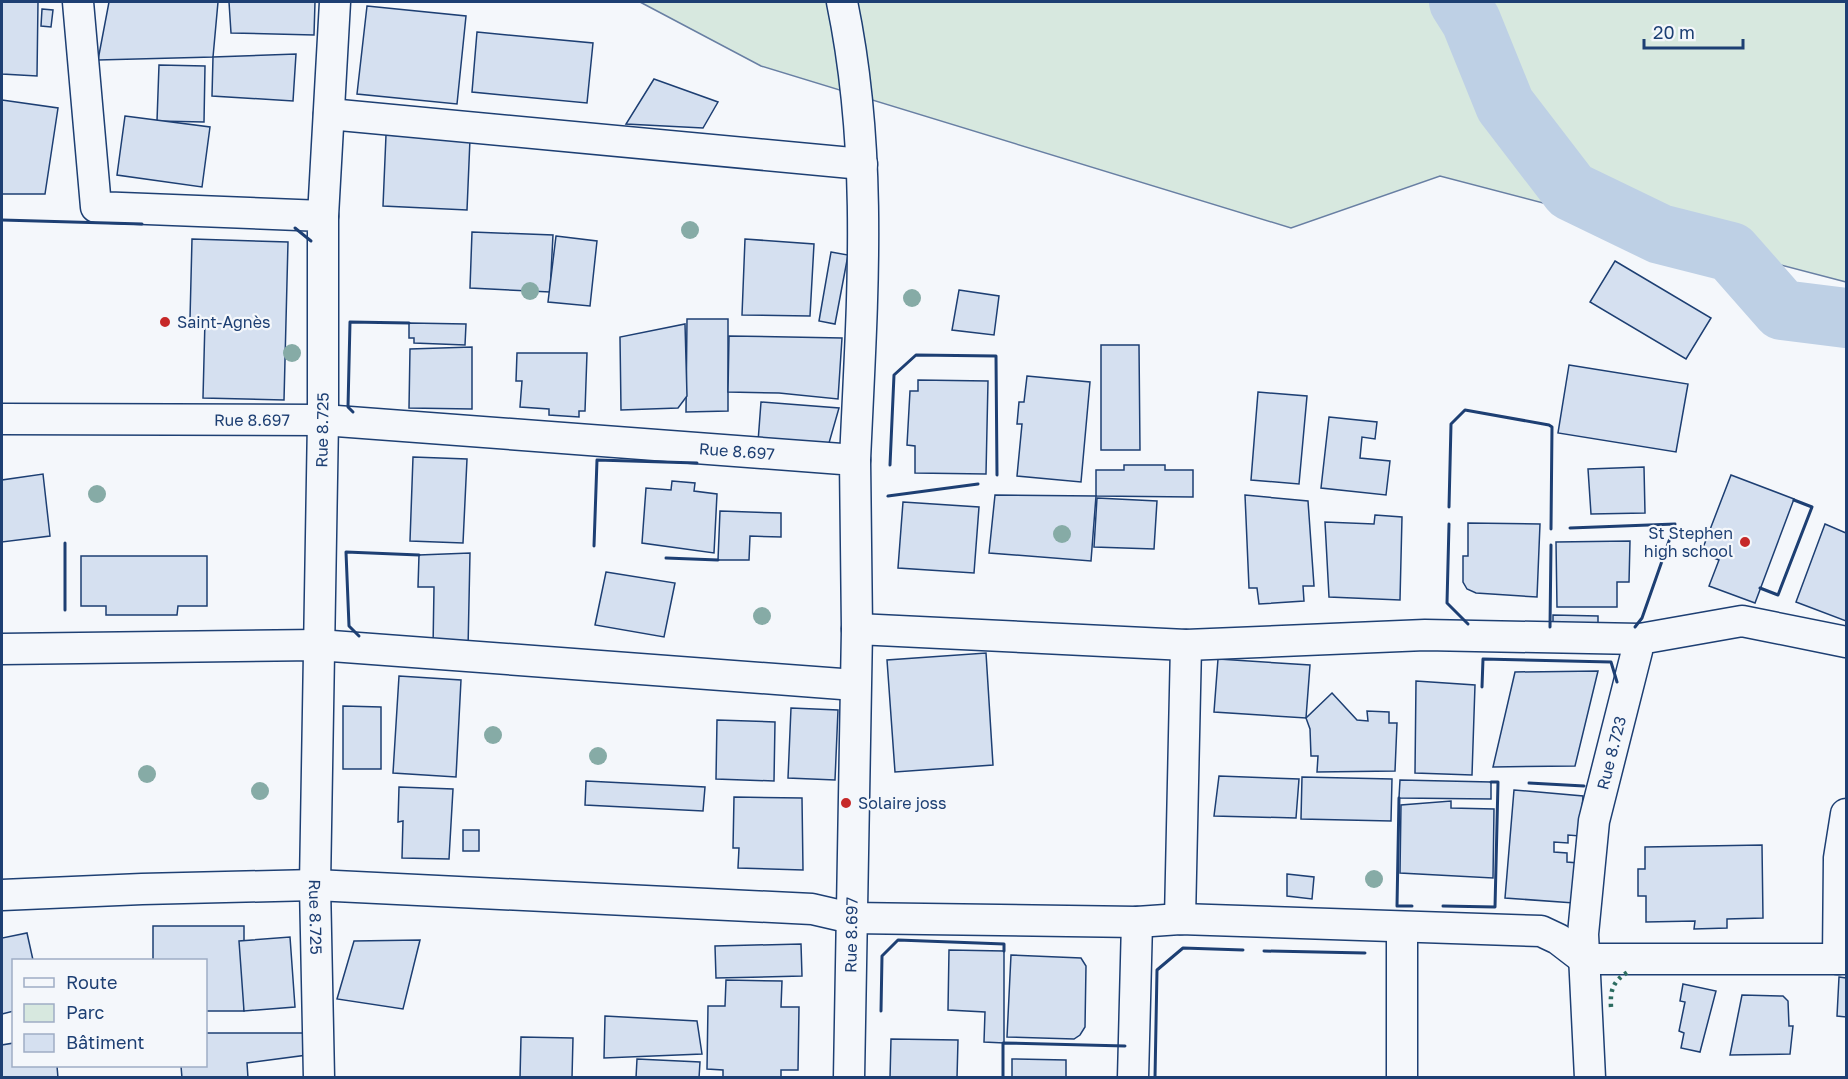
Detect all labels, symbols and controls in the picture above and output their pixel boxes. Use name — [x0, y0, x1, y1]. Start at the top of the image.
scale bar — [1644, 12, 1743, 50]
text: 20 m — [1653, 21, 1695, 43]
place label: Saint-Agnès — [177, 312, 270, 332]
marker: Saint-Agnès — [158, 315, 172, 329]
street label: Rue 8.725 — [311, 392, 333, 468]
street label: Rue 8.697 — [214, 410, 290, 430]
street label: Rue 8.697 — [698, 438, 775, 464]
place label: St Stephen high school — [1644, 523, 1733, 561]
marker: St Stephen high school — [1738, 535, 1752, 549]
street label: Rue 8.723 — [1592, 714, 1630, 792]
place label: Solaire joss — [858, 793, 947, 813]
marker: Solaire joss — [839, 796, 853, 810]
street label: Rue 8.725 — [305, 879, 326, 955]
street label: Rue 8.697 — [840, 897, 862, 973]
legend — [12, 959, 207, 1067]
text: Route — [66, 971, 117, 993]
text: Parc — [66, 1001, 105, 1023]
text: Bâtiment — [66, 1031, 145, 1053]

